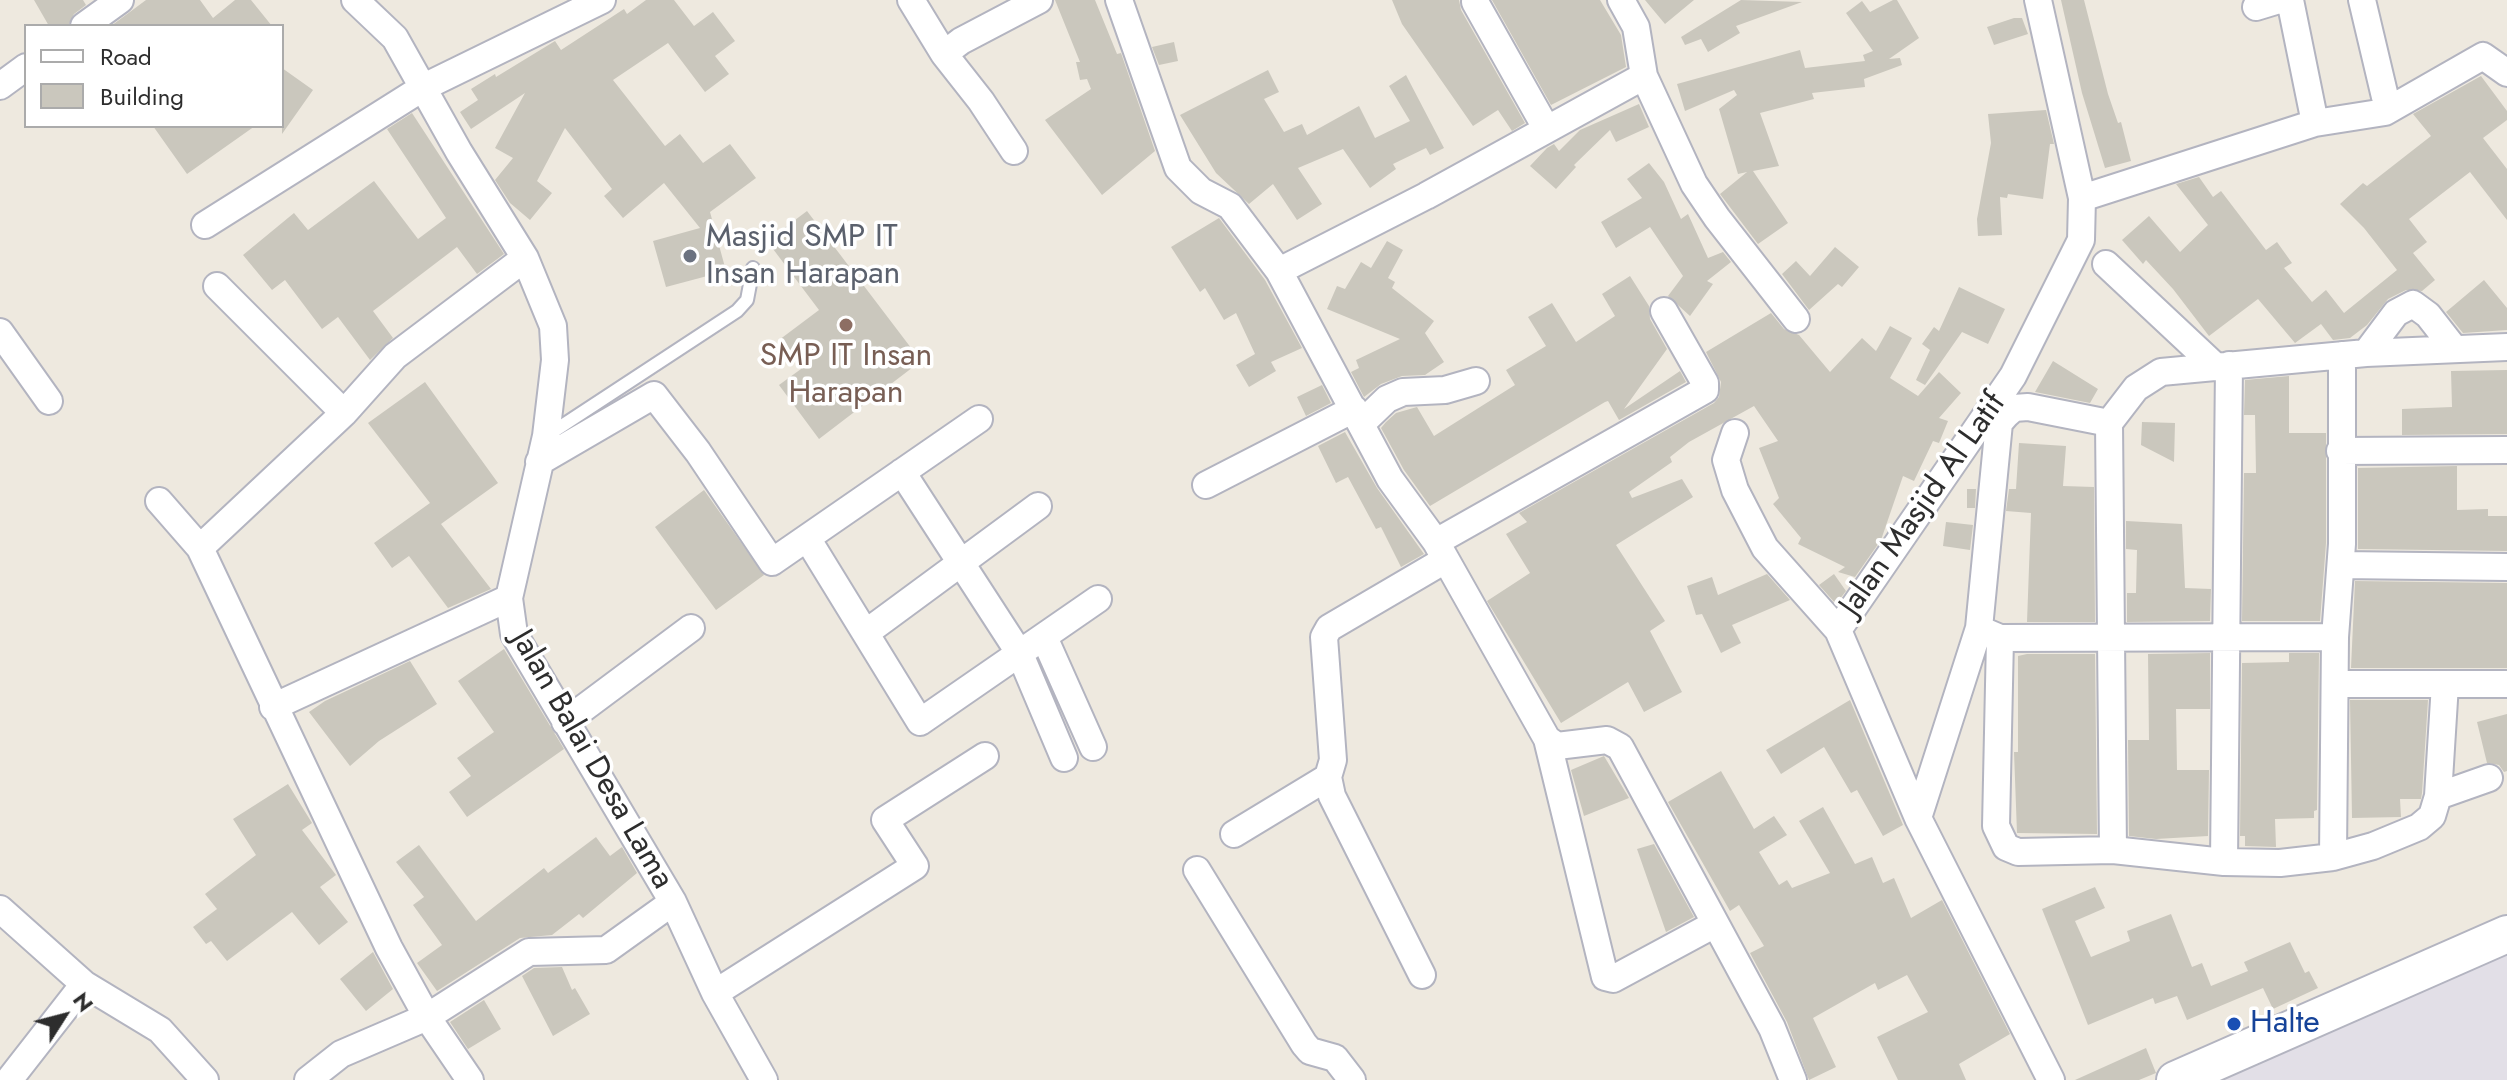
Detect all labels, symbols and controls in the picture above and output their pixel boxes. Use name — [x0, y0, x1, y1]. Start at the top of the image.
legend — [24, 24, 284, 128]
text: Road — [100, 39, 152, 74]
text: Building — [100, 79, 184, 114]
place label: Masjid SMP IT Insan Harapan — [706, 219, 900, 294]
marker: Masjid SMP IT Insan Harapan — [681, 247, 699, 265]
marker: SMP IT Insan Harapan — [837, 316, 855, 334]
place label: SMP IT Insan Harapan — [760, 338, 932, 413]
street label: Jalan Masjid Al Latif — [1833, 386, 2015, 624]
street label: Jalan Balai Desa Lama — [501, 624, 681, 896]
north arrow — [24, 976, 104, 1056]
text: N — [65, 985, 101, 1018]
place label: Halte — [2250, 1005, 2320, 1043]
marker: Halte — [2225, 1015, 2243, 1033]

